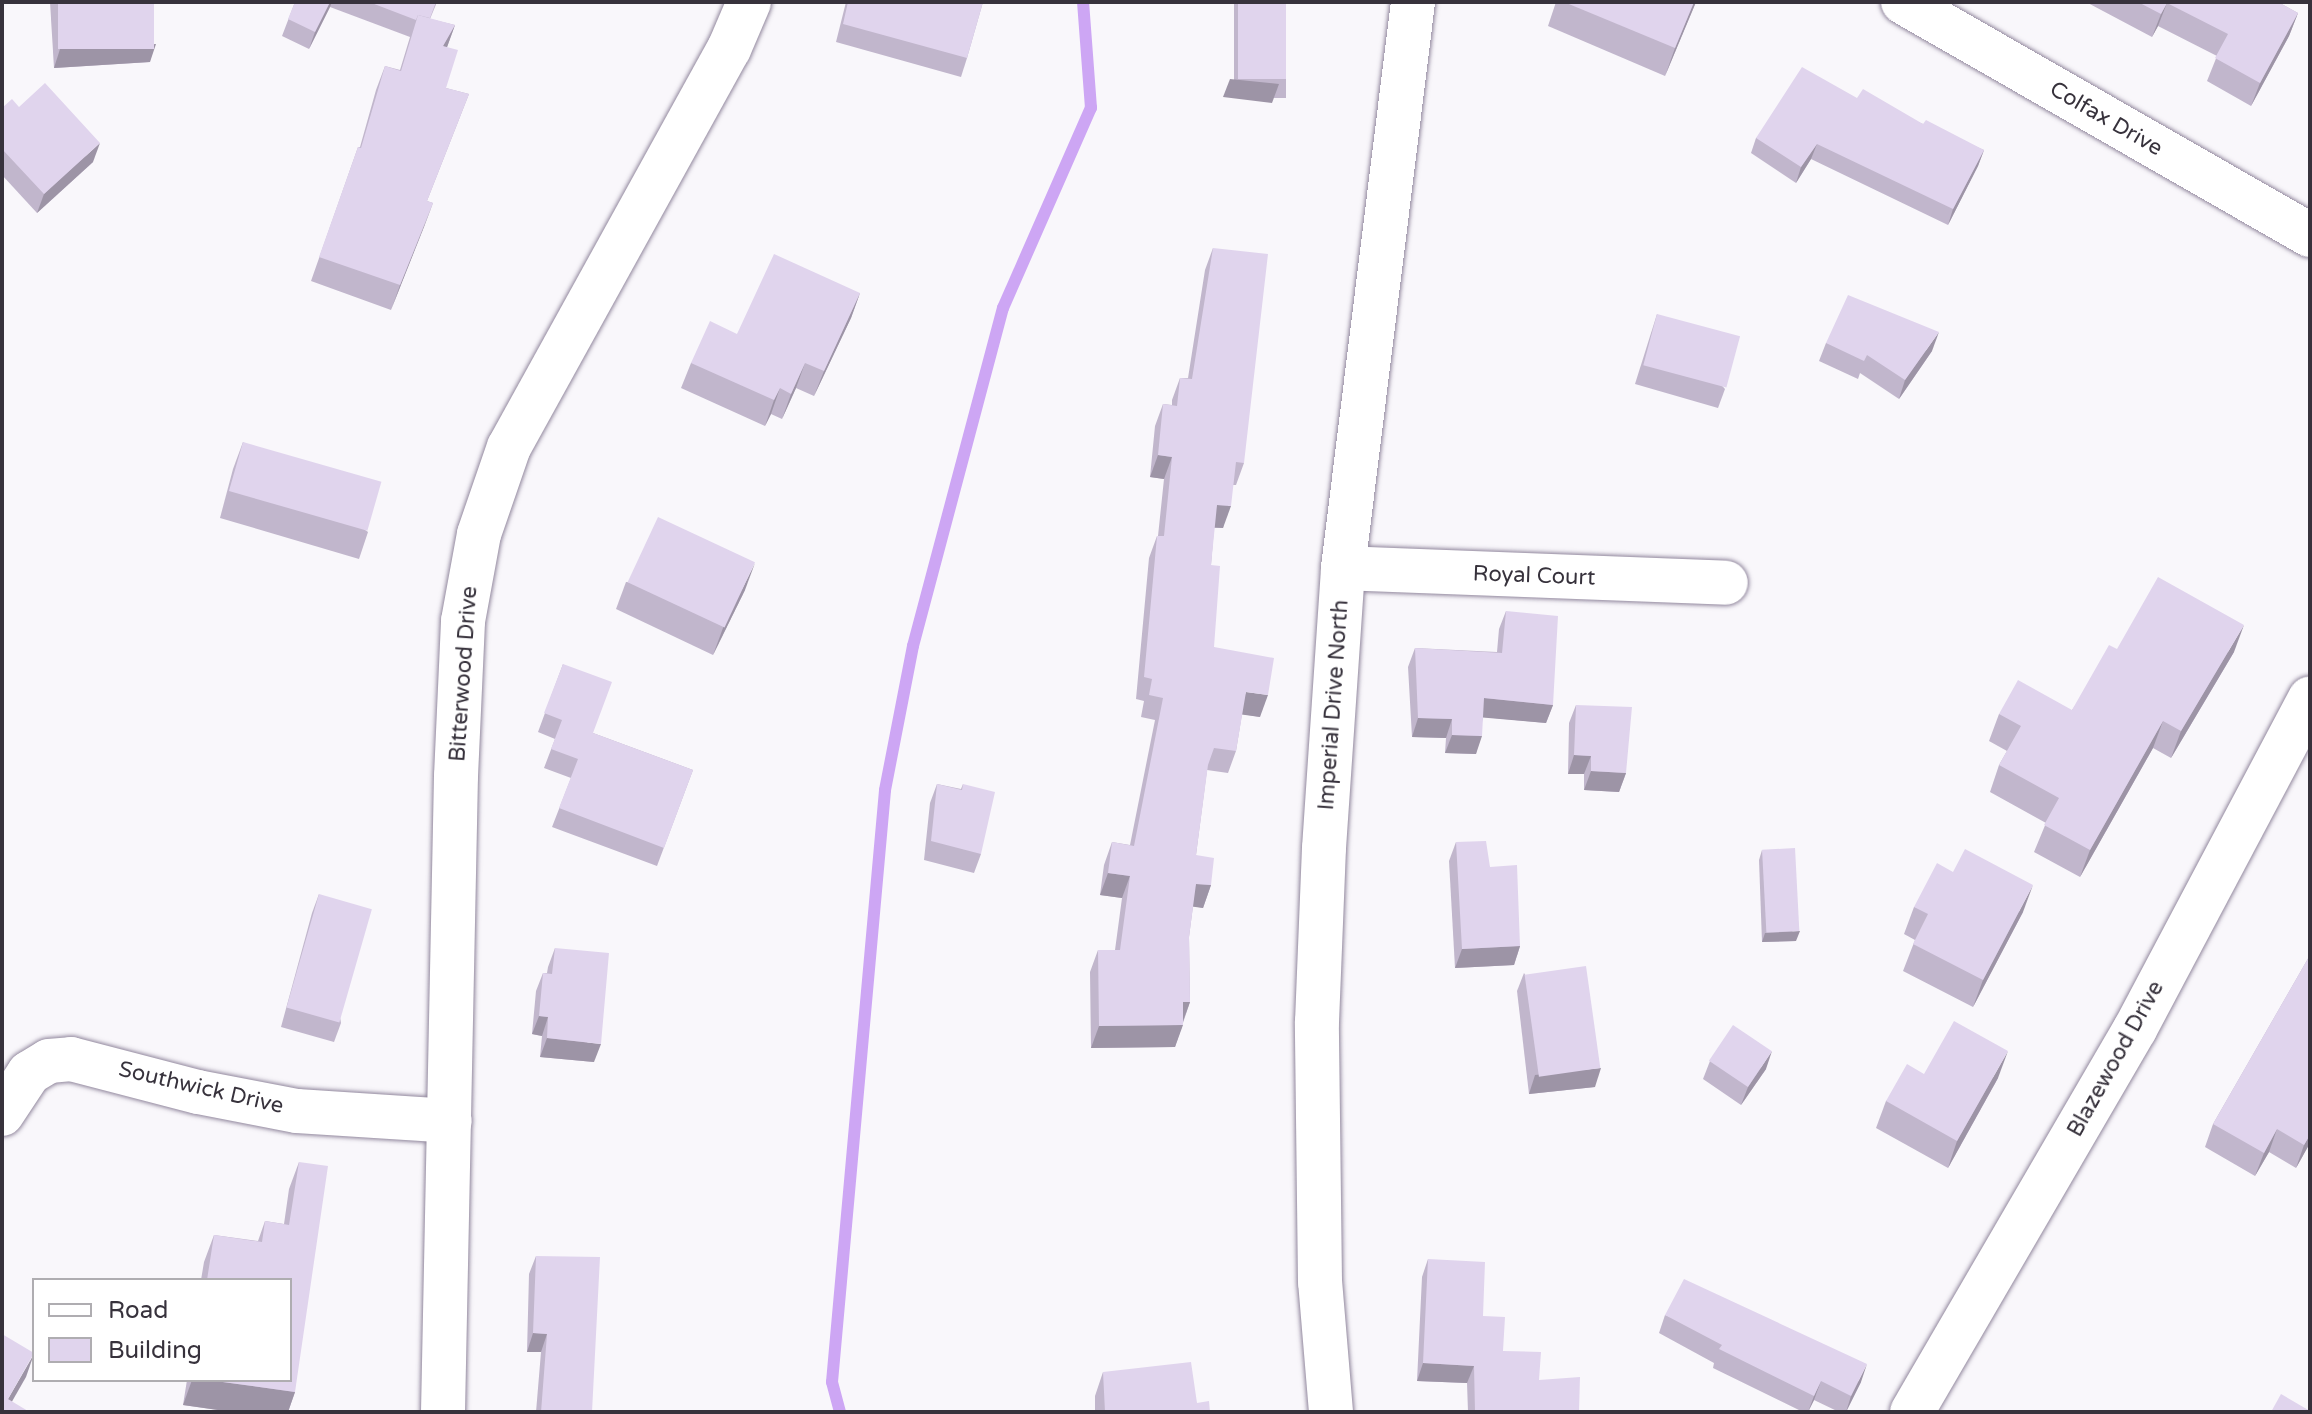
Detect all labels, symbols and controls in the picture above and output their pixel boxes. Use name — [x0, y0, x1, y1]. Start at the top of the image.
street label: Colfax Drive — [2045, 76, 2167, 162]
street label: Royal Court — [1472, 561, 1596, 591]
street label: Bitterwood Drive — [445, 585, 483, 763]
street label: Imperial Drive North — [1313, 599, 1355, 811]
street label: Blazewood Drive — [2062, 976, 2170, 1142]
street label: Southwick Drive — [116, 1056, 286, 1120]
legend — [32, 1278, 292, 1382]
text: Road — [108, 1296, 168, 1325]
text: Building — [108, 1336, 202, 1365]

